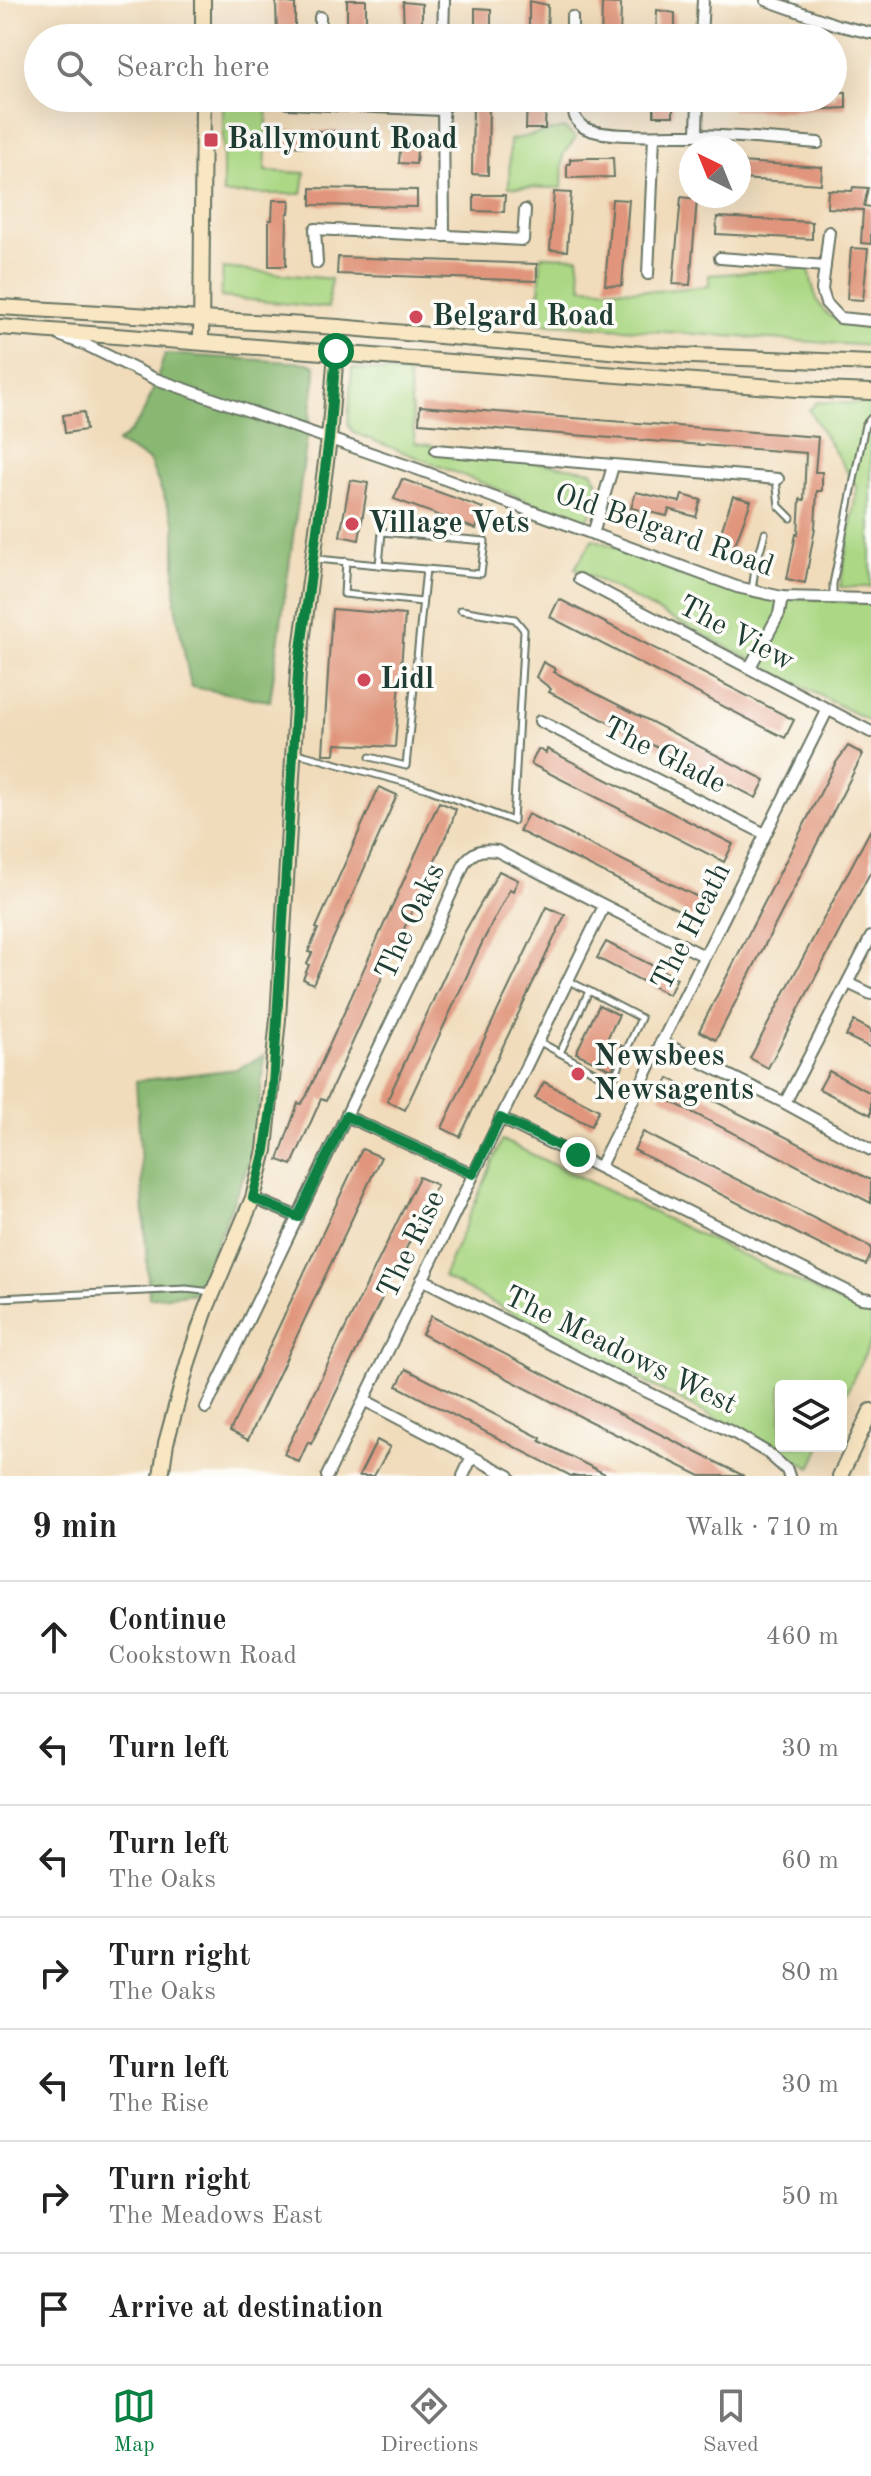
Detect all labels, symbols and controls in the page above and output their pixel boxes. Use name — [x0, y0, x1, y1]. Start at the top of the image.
search box — [24, 24, 847, 112]
icon: search — [52, 46, 96, 90]
text: Search here — [116, 53, 270, 83]
place label: Ballymount Road — [227, 125, 458, 155]
marker: Ballymount Road — [202, 131, 220, 149]
north arrow — [679, 136, 751, 208]
place label: Belgard Road — [432, 302, 615, 332]
marker: Belgard Road — [407, 308, 425, 326]
route start — [318, 333, 354, 369]
street label: Old Belgard Road — [550, 479, 778, 583]
place label: Village Vets — [368, 509, 529, 539]
marker: Village Vets — [343, 515, 361, 533]
street label: The View — [673, 591, 799, 677]
place label: Lidl — [380, 665, 434, 695]
marker: Lidl — [355, 671, 373, 689]
street label: The Glade — [598, 712, 730, 800]
street label: The Heath — [647, 858, 737, 996]
street label: The Oaks — [371, 859, 451, 985]
place label: Newsbees Newsagents — [594, 1042, 754, 1106]
marker: Newsbees Newsagents — [569, 1065, 587, 1083]
route end — [560, 1137, 596, 1173]
street label: The Rise — [373, 1186, 451, 1304]
street label: The Meadows West — [499, 1282, 741, 1420]
map controls — [775, 1380, 847, 1452]
button: layers — [775, 1380, 847, 1452]
text: 9 min — [32, 1511, 117, 1545]
text: Walk · 710 m — [685, 1515, 839, 1541]
text: Continue — [108, 1606, 227, 1636]
icon: ahead — [32, 1615, 76, 1659]
text: 460 m — [766, 1624, 839, 1650]
text: Cookstown Road — [108, 1643, 297, 1669]
icon: left — [32, 1727, 76, 1771]
text: Turn left — [108, 1734, 229, 1764]
text: 30 m — [781, 1736, 839, 1762]
text: Turn left — [108, 1830, 229, 1860]
icon: left — [32, 1839, 76, 1883]
text: 60 m — [781, 1848, 839, 1874]
text: The Oaks — [108, 1867, 216, 1893]
text: Turn right — [108, 1942, 250, 1972]
icon: right — [32, 1951, 76, 1995]
text: 80 m — [781, 1960, 839, 1986]
text: The Oaks — [108, 1979, 216, 2005]
text: Turn left — [108, 2054, 229, 2084]
icon: left — [32, 2063, 76, 2107]
text: 30 m — [781, 2072, 839, 2098]
text: The Rise — [108, 2091, 209, 2117]
text: Turn right — [108, 2166, 250, 2196]
icon: right — [32, 2175, 76, 2219]
text: 50 m — [781, 2184, 839, 2210]
text: The Meadows East — [108, 2203, 323, 2229]
icon: arrive — [32, 2287, 76, 2331]
text: Arrive at destination — [108, 2294, 383, 2324]
tab: Map — [112, 2384, 156, 2459]
tab: Directions — [381, 2384, 478, 2459]
tab: Saved — [703, 2384, 759, 2459]

